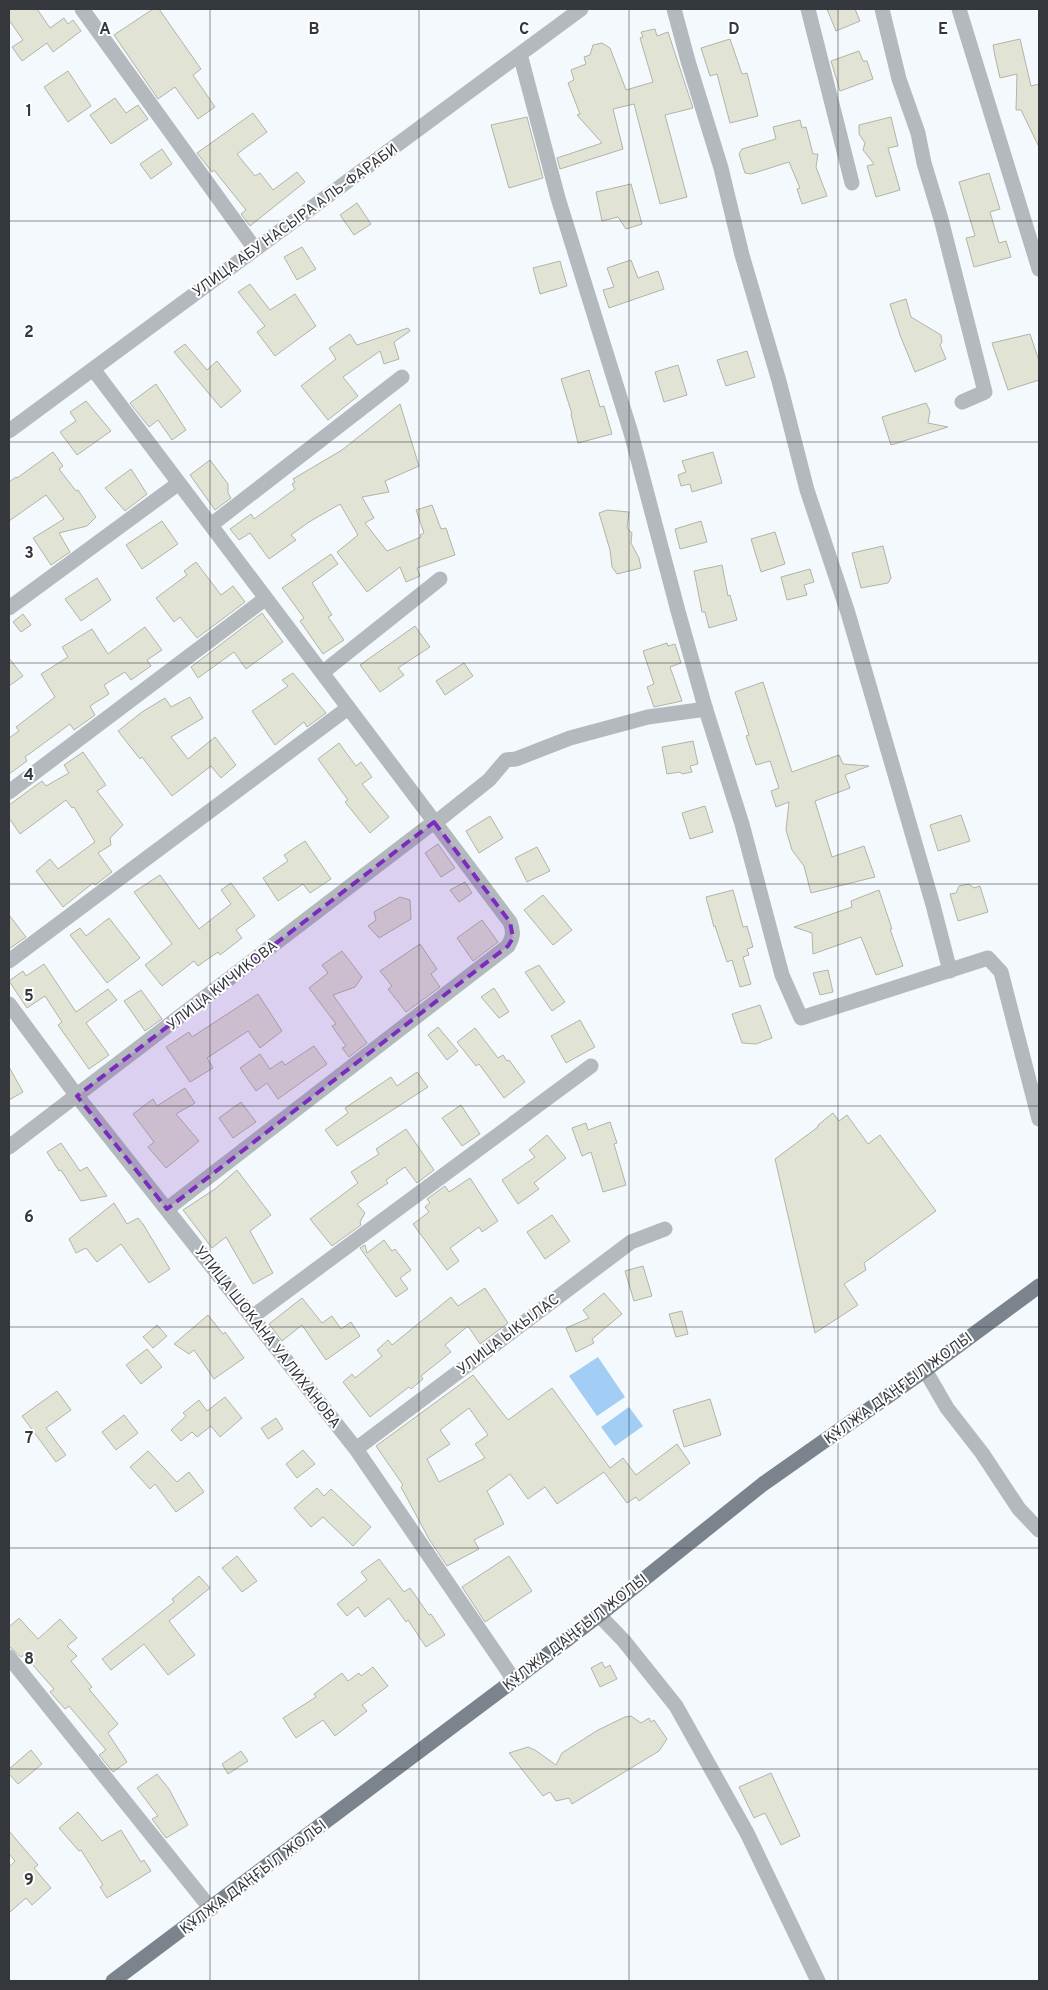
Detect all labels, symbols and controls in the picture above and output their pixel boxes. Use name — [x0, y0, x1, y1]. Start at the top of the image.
text: A — [99, 20, 111, 40]
text: B — [308, 20, 320, 40]
text: C — [519, 20, 529, 40]
text: D — [728, 20, 740, 40]
text: E — [938, 20, 948, 40]
text: 1 — [26, 102, 32, 122]
street label: УЛИЦА АБУ НАСЫРА АЛЬ-ФАРАБИ — [189, 140, 402, 302]
text: 2 — [24, 323, 34, 343]
text: 3 — [24, 544, 34, 564]
text: 4 — [24, 766, 34, 786]
street label: УЛИЦА КИЧИКОВА — [164, 937, 282, 1035]
text: 5 — [24, 987, 34, 1007]
text: 6 — [24, 1208, 34, 1228]
street label: УЛИЦА ШОКАНА УАЛИХАНОВА — [190, 1243, 344, 1433]
street label: УЛИЦА ЫКЫЛАС — [454, 1290, 564, 1380]
street label: ҚҰЛЖА ДАҢҒЫЛ ЖОЛЫ — [821, 1329, 977, 1449]
text: 7 — [25, 1429, 33, 1449]
street label: ҚҰЛЖА ДАҢҒЫЛ ЖОЛЫ — [500, 1571, 652, 1696]
text: 8 — [24, 1650, 34, 1670]
street label: ҚҰЛЖА ДАҢҒЫЛ ЖОЛЫ — [177, 1817, 331, 1940]
text: 9 — [24, 1871, 34, 1891]

